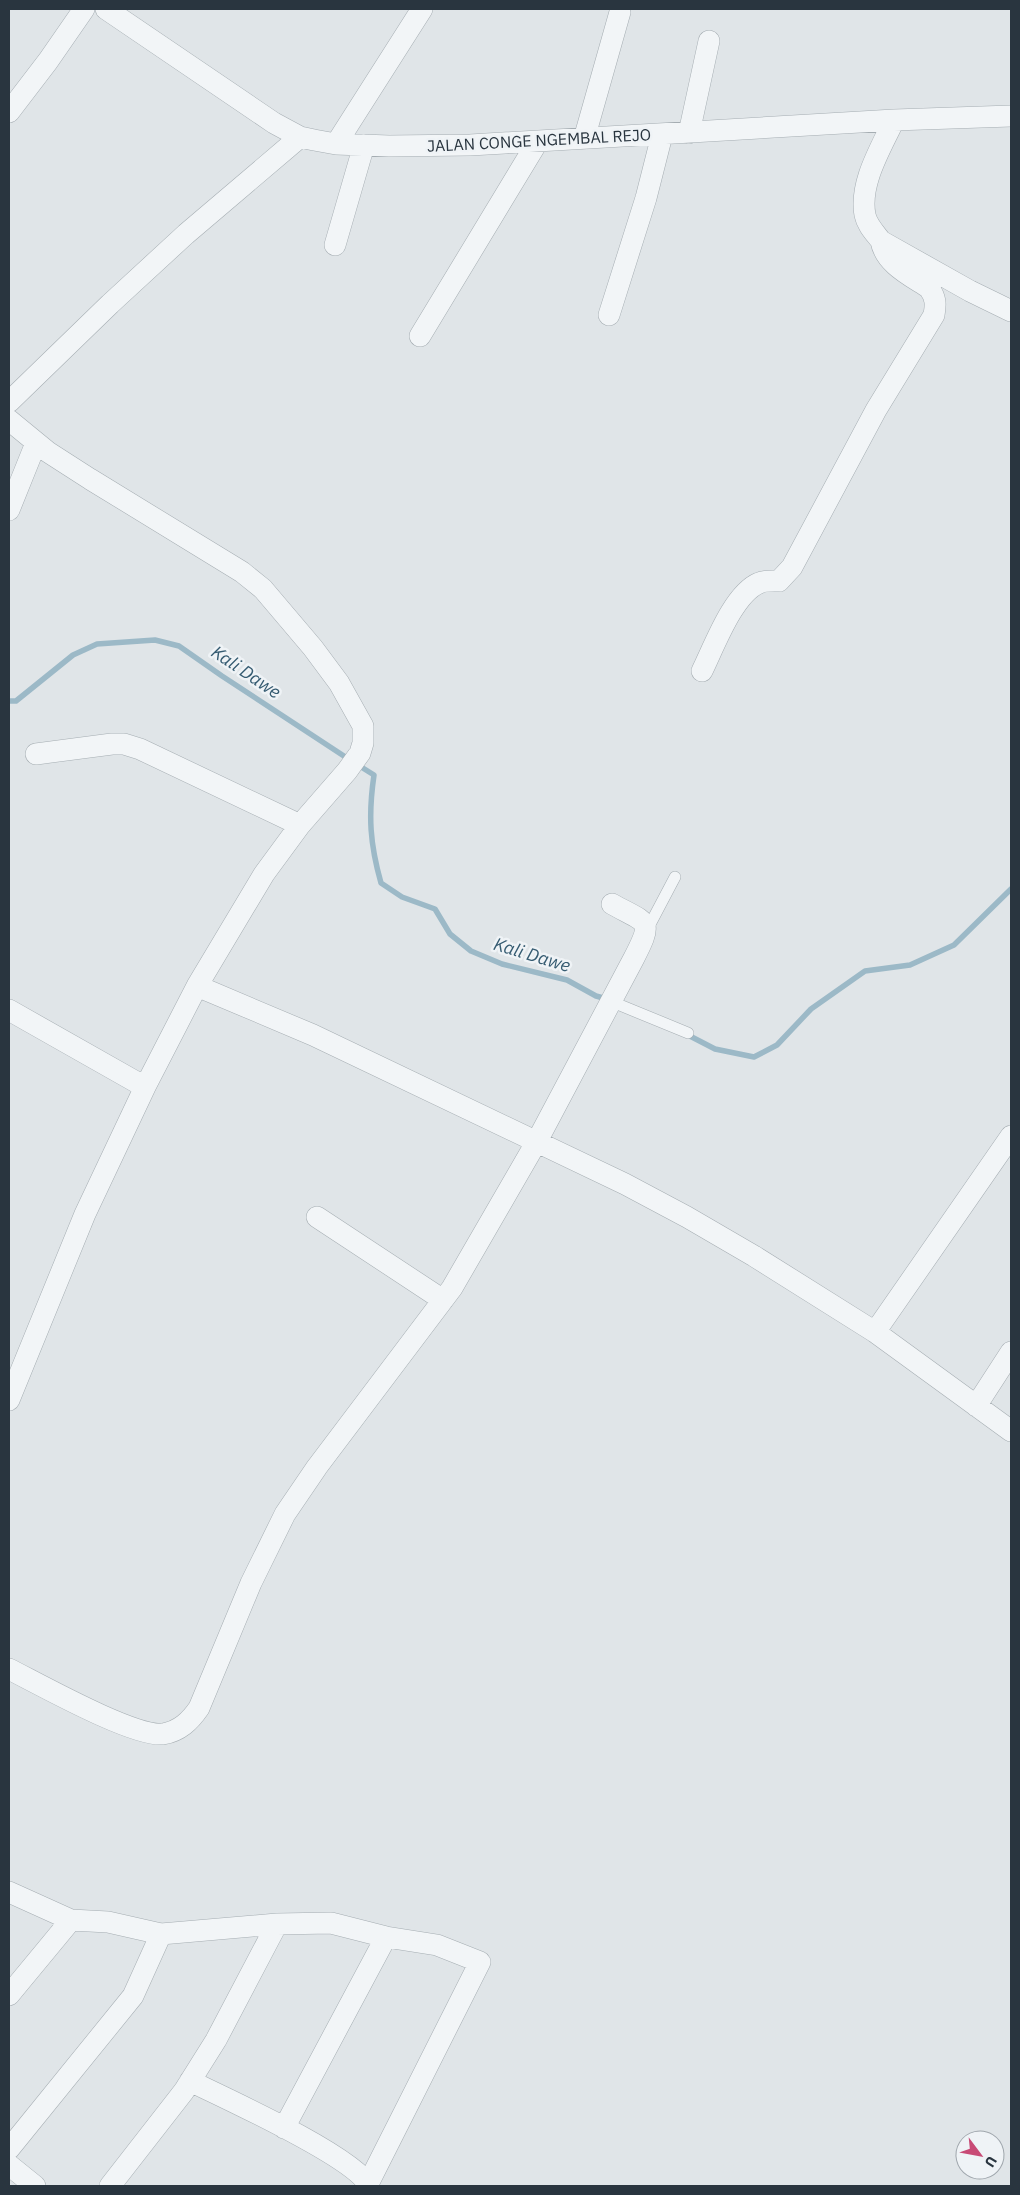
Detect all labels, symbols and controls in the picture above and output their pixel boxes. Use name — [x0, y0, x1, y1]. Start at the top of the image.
street label: JALAN CONGE NGEMBAL REJO — [426, 124, 652, 156]
water label: Kali Dawe — [207, 640, 285, 703]
water label: Kali Dawe — [491, 932, 573, 977]
north arrow — [955, 2130, 1005, 2180]
text: U — [981, 2153, 1001, 2171]

